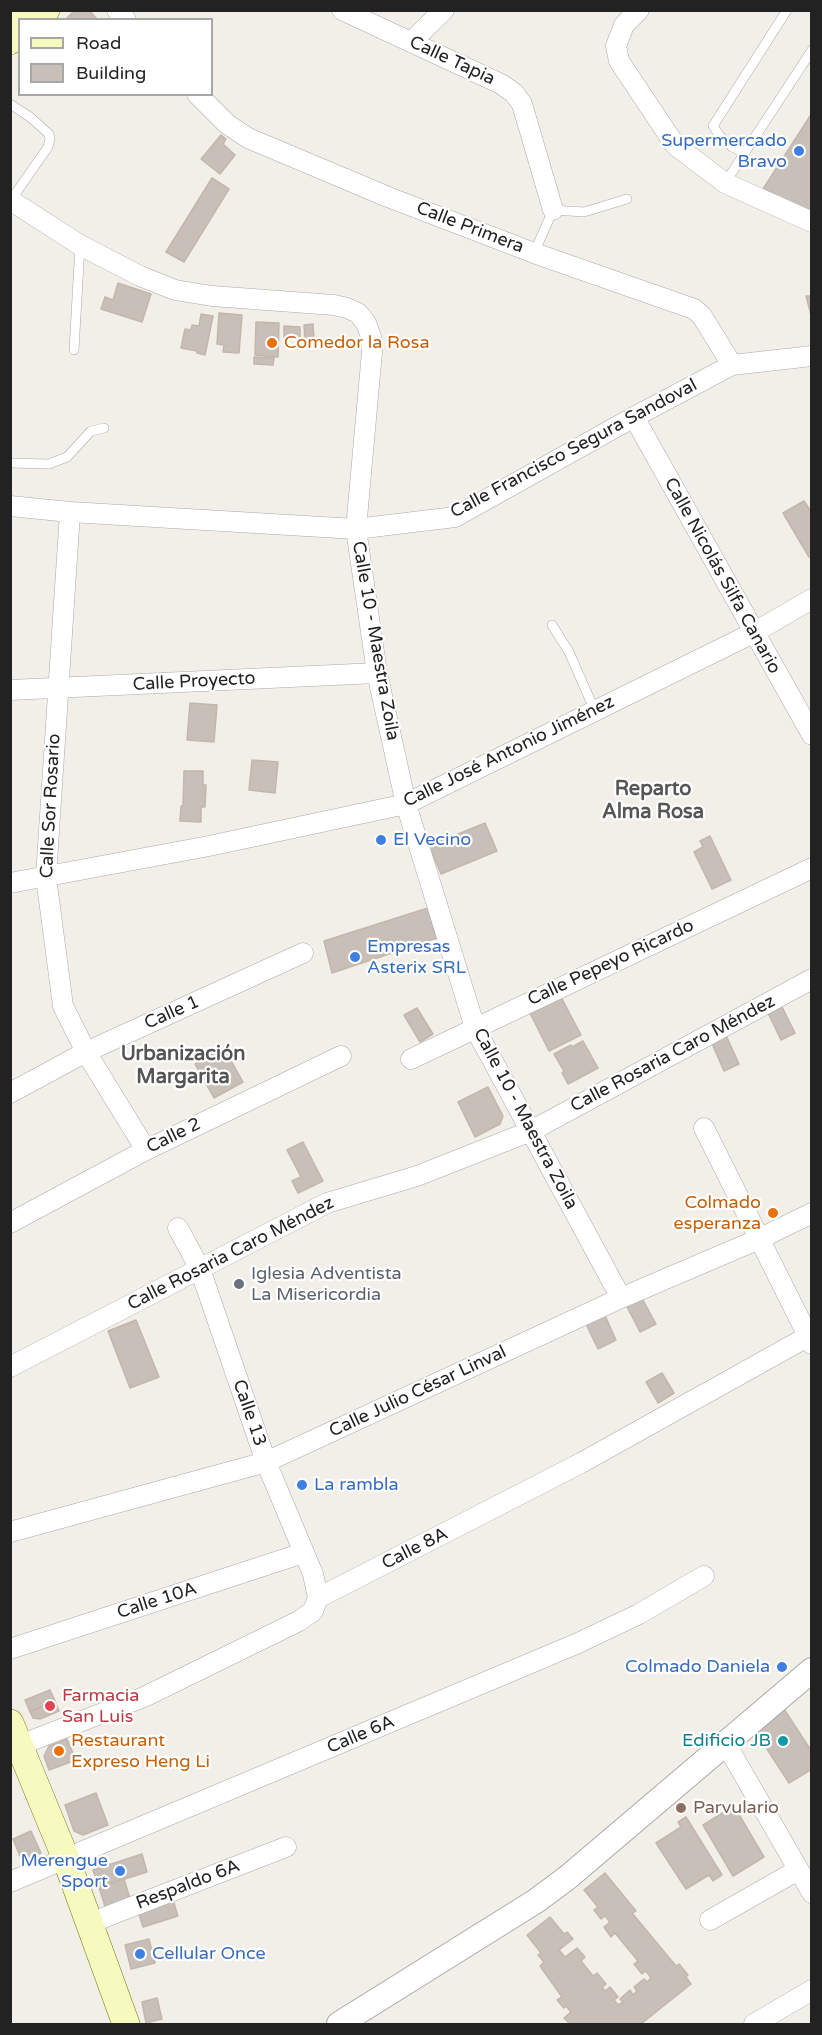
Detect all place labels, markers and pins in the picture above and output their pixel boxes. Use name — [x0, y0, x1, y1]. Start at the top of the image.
place label: Supermercado Bravo — [661, 130, 787, 172]
marker: Supermercado Bravo — [792, 144, 806, 158]
place label: Comedor la Rosa — [284, 332, 430, 354]
marker: Comedor la Rosa — [265, 336, 279, 350]
place label: El Vecino — [393, 829, 471, 851]
marker: El Vecino — [374, 833, 388, 847]
place label: Empresas Asterix SRL — [367, 936, 466, 978]
marker: Empresas Asterix SRL — [348, 950, 362, 964]
place label: Colmado esperanza — [674, 1192, 761, 1234]
marker: Colmado esperanza — [766, 1206, 780, 1220]
place label: Iglesia Adventista La Misericordia — [251, 1263, 402, 1306]
marker: Iglesia Adventista La Misericordia — [232, 1277, 246, 1291]
place label: La rambla — [314, 1474, 399, 1496]
marker: La rambla — [295, 1478, 309, 1492]
place label: Colmado Daniela — [625, 1656, 770, 1678]
marker: Colmado Daniela — [775, 1660, 789, 1674]
place label: Farmacia San Luis — [62, 1685, 139, 1728]
marker: Farmacia San Luis — [43, 1699, 57, 1713]
place label: Restaurant Expreso Heng Li — [71, 1730, 210, 1772]
place label: Edificio JB — [682, 1730, 771, 1752]
marker: Edificio JB — [776, 1734, 790, 1748]
marker: Restaurant Expreso Heng Li — [52, 1744, 66, 1758]
place label: Parvulario — [693, 1797, 779, 1819]
marker: Parvulario — [674, 1801, 688, 1815]
place label: Merengue Sport — [20, 1850, 108, 1892]
marker: Merengue Sport — [113, 1864, 127, 1878]
place label: Cellular Once — [152, 1943, 266, 1965]
marker: Cellular Once — [133, 1947, 147, 1961]

